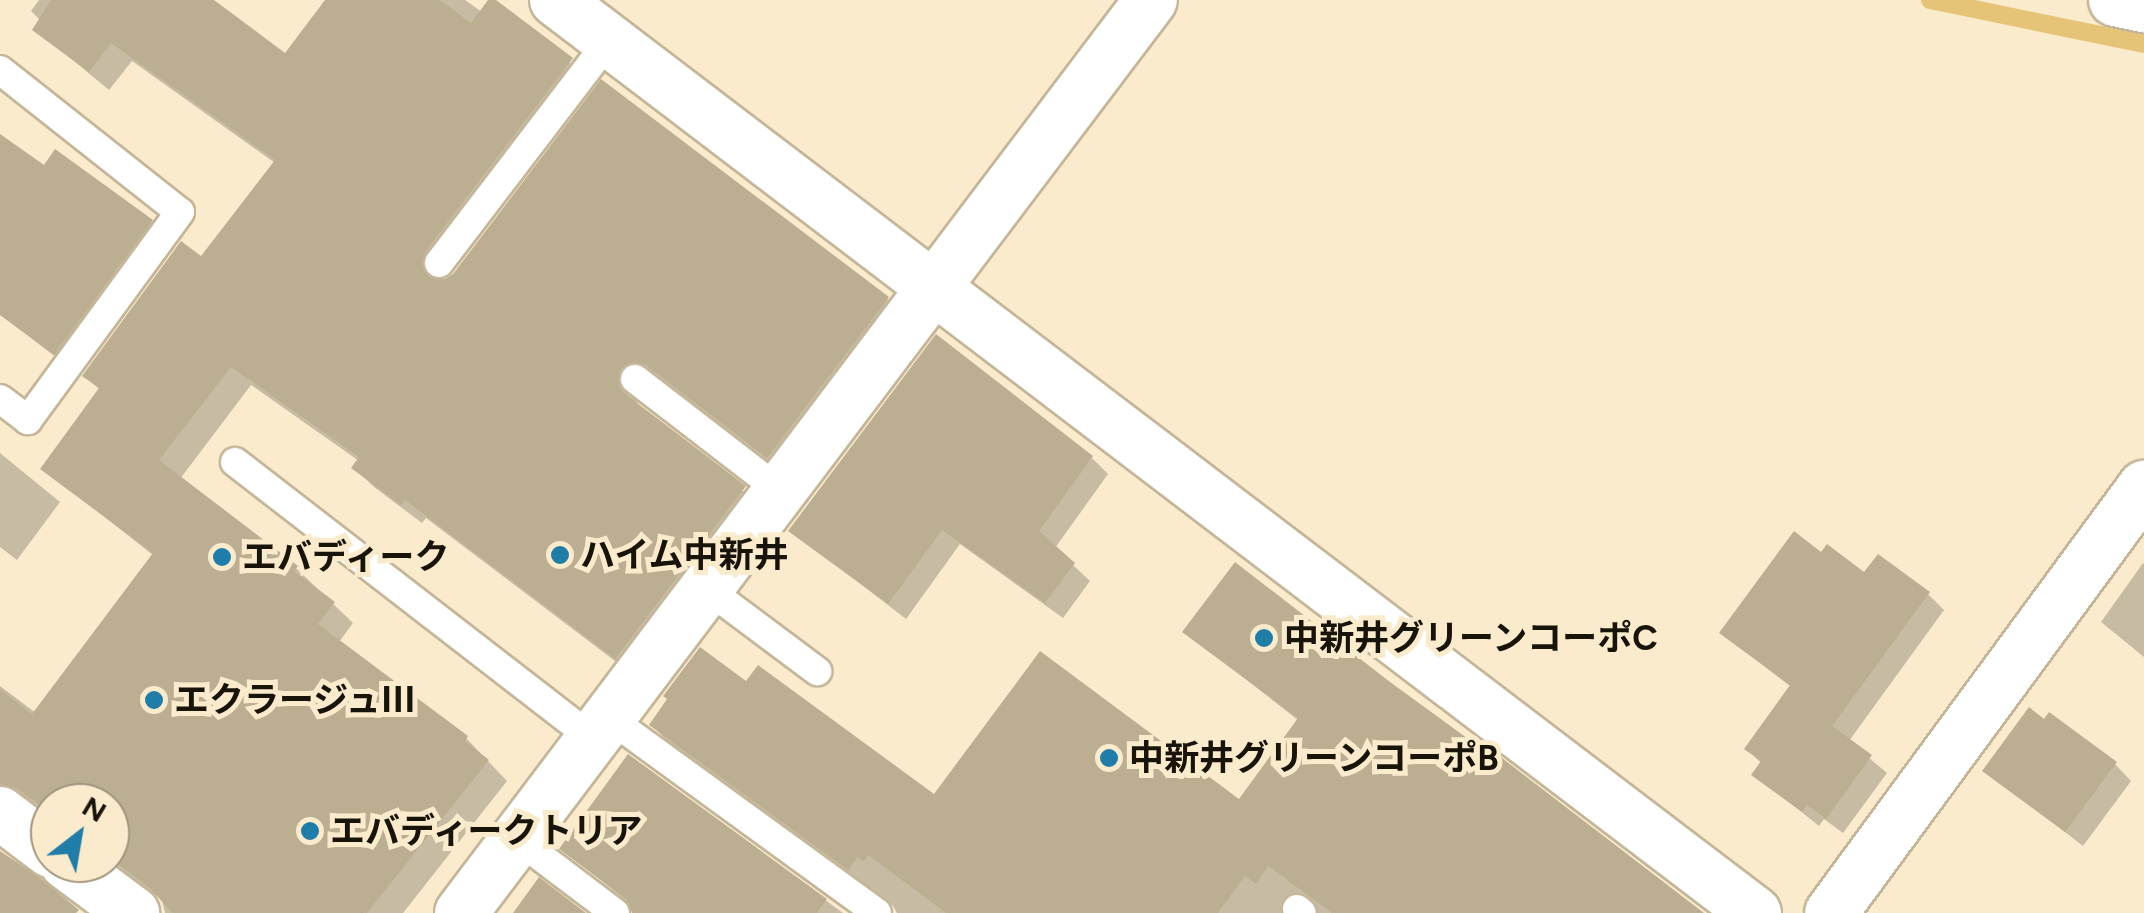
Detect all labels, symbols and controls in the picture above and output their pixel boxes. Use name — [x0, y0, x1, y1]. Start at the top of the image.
place label: ハイム中新井 — [580, 534, 790, 576]
place label: エバディーク — [242, 536, 452, 578]
marker: ハイム中新井 — [549, 544, 571, 566]
marker: エバディーク — [211, 546, 233, 568]
place label: 中新井グリーンコーポC — [1284, 617, 1659, 659]
marker: 中新井グリーンコーポC — [1253, 627, 1275, 649]
place label: エクラージュⅢ — [174, 679, 419, 721]
marker: エクラージュⅢ — [143, 689, 165, 711]
place label: 中新井グリーンコーポB — [1129, 737, 1500, 779]
marker: 中新井グリーンコーポB — [1098, 747, 1120, 769]
north arrow — [30, 783, 130, 883]
text: N — [76, 789, 112, 829]
place label: エバディークトリア — [330, 810, 645, 852]
marker: エバディークトリア — [299, 820, 321, 842]

